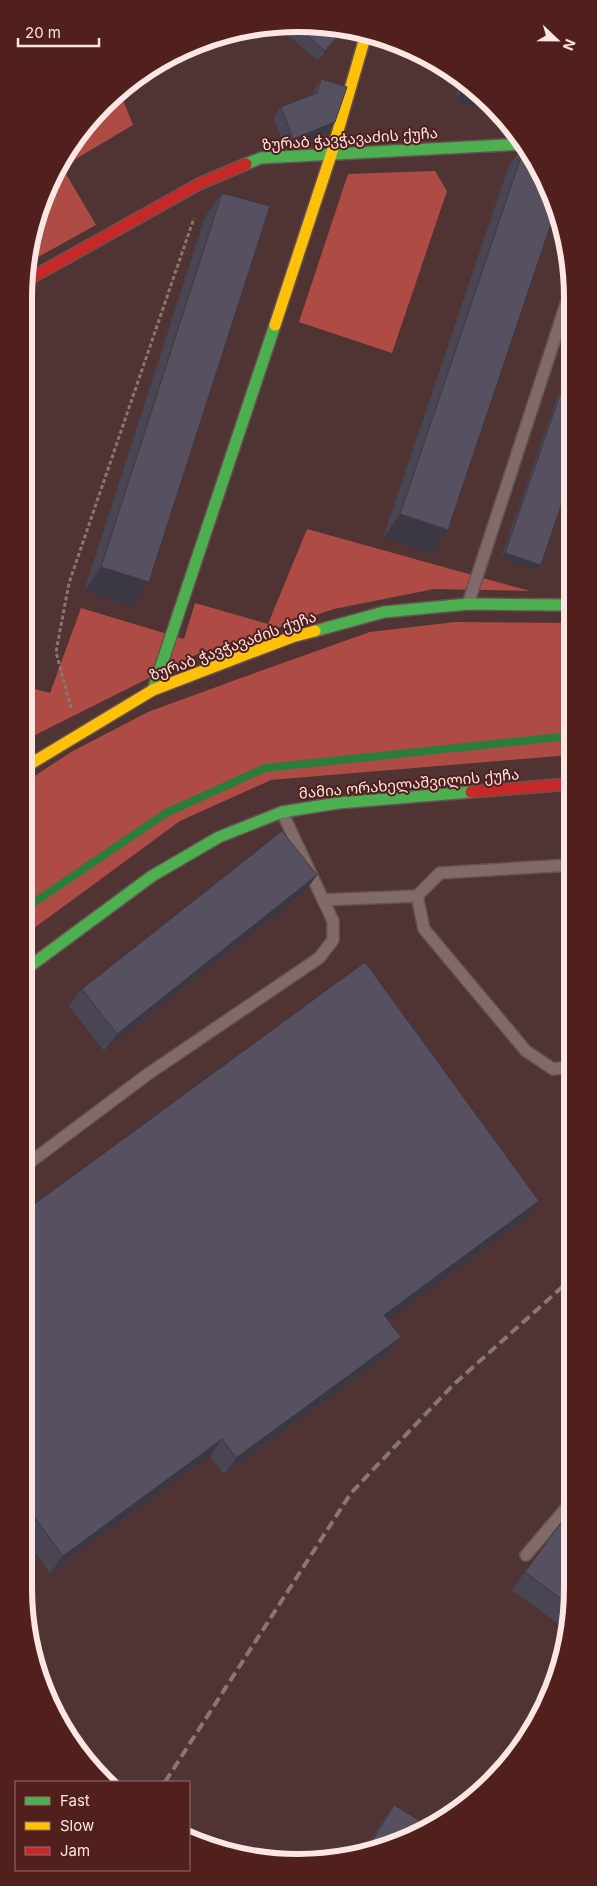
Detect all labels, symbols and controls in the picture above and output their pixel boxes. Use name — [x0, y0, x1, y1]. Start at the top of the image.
scale bar — [18, 15, 99, 47]
north arrow — [532, 15, 582, 65]
text: 20 m — [25, 23, 61, 42]
text: N — [560, 37, 579, 53]
street label: ზურაბ ჭავჭავაძის ქუჩა — [262, 123, 438, 154]
street label: ზურაბ ჭავჭავაძის ქუჩა — [147, 607, 319, 685]
street label: მამია ორახელაშვილის ქუჩა — [298, 764, 520, 803]
legend — [15, 1781, 190, 1871]
text: Fast — [60, 1791, 90, 1810]
text: Slow — [60, 1816, 94, 1835]
text: Jam — [60, 1841, 90, 1860]

